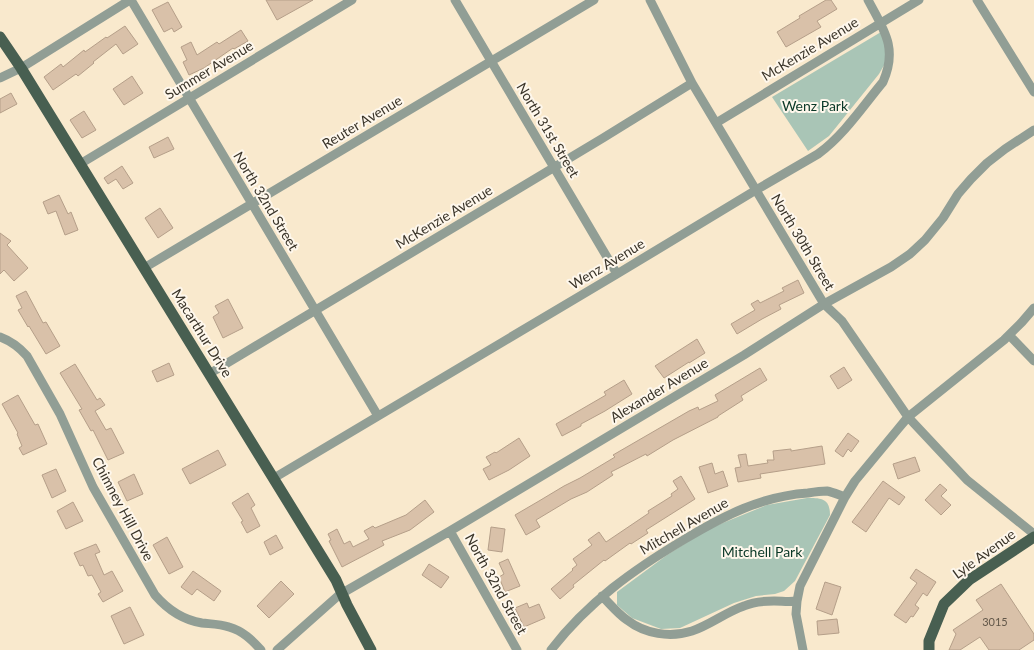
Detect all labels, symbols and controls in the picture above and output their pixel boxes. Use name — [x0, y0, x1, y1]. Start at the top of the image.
street label: McKenzie Avenue — [758, 13, 861, 84]
street label: Summer Avenue — [162, 37, 256, 103]
street label: North 31st Street — [513, 79, 583, 180]
street label: Reuter Avenue — [319, 91, 405, 152]
park label: Wenz Park — [782, 97, 849, 114]
street label: North 32nd Street — [230, 148, 303, 253]
street label: McKenzie Avenue — [392, 181, 495, 252]
street label: North 30th Street — [768, 190, 839, 293]
street label: Wenz Avenue — [566, 234, 647, 293]
street label: Macarthur Drive — [168, 285, 236, 380]
street label: Alexander Avenue — [607, 354, 711, 426]
street label: Chimney Hill Drive — [89, 454, 158, 564]
street label: Mitchell Avenue — [637, 493, 731, 558]
street label: Lyle Avenue — [949, 525, 1018, 582]
street label: North 32nd Street — [462, 531, 531, 637]
park label: Mitchell Park — [722, 543, 803, 560]
house number: 3015 — [982, 615, 1008, 628]

